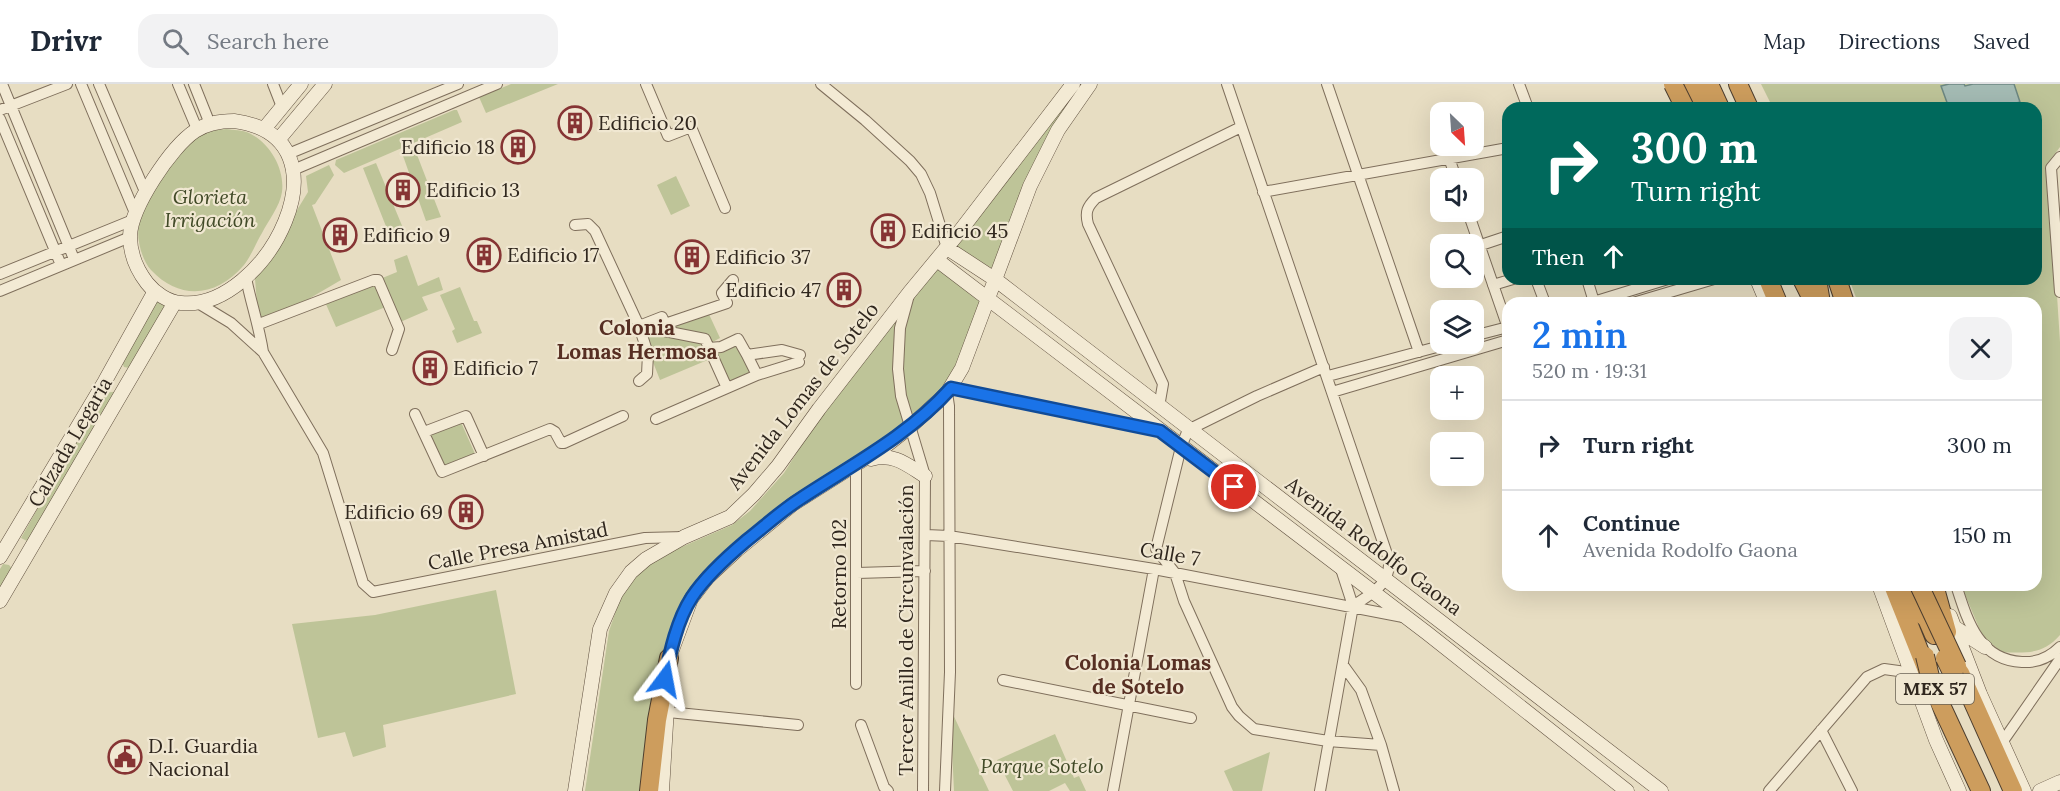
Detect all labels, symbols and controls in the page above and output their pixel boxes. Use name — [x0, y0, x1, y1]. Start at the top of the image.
search box — [138, 14, 558, 68]
text: Drivr — [30, 23, 102, 59]
icon: search — [159, 25, 192, 58]
text: Search here — [207, 27, 329, 55]
text: Map — [1763, 28, 1806, 55]
text: Directions — [1839, 28, 1940, 55]
text: Saved — [1973, 28, 2030, 55]
north arrow — [1430, 102, 1484, 156]
map controls — [1430, 102, 1484, 486]
building icon: Edificio 20 — [557, 105, 593, 141]
place label: Edificio 20 — [598, 110, 697, 135]
text: 300 m — [1631, 121, 1758, 175]
icon: right — [1532, 126, 1610, 204]
building icon: Edificio 18 — [500, 129, 536, 165]
place label: Edificio 18 — [401, 134, 495, 159]
button: sound — [1430, 168, 1484, 222]
building icon: Edificio 13 — [385, 172, 421, 208]
text: Turn right — [1631, 174, 1760, 208]
place label: Edificio 13 — [426, 177, 520, 202]
park label: Glorieta Irrigación — [164, 184, 256, 232]
building icon: Edificio 45 — [870, 213, 906, 249]
building icon: Edificio 9 — [322, 217, 358, 253]
place label: Edificio 45 — [911, 218, 1008, 243]
place label: Edificio 9 — [363, 222, 450, 247]
button: search — [1430, 234, 1484, 288]
building icon: Edificio 17 — [466, 237, 502, 273]
building icon: Edificio 37 — [674, 239, 710, 275]
icon: ahead — [1597, 240, 1630, 273]
place label: Edificio 17 — [507, 242, 599, 267]
text: Then — [1532, 243, 1585, 271]
place label: Edificio 37 — [715, 244, 811, 269]
building icon: Edificio 47 — [826, 272, 862, 308]
place label: Edificio 47 — [725, 277, 821, 302]
street label: Avenida Lomas de Sotelo — [721, 297, 884, 495]
button: layers — [1430, 300, 1484, 354]
text: 2 min — [1532, 312, 1627, 358]
district label: Colonia Lomas Hermosa — [557, 314, 717, 365]
button: close — [1949, 317, 2012, 380]
building icon: Edificio 7 — [412, 350, 448, 386]
place label: Edificio 7 — [453, 355, 538, 380]
text: 520 m · 19:31 — [1532, 358, 1647, 383]
button: + — [1430, 366, 1484, 420]
street label: Calzada Legaria — [22, 372, 117, 511]
icon: right — [1532, 429, 1565, 462]
text: Turn right — [1583, 431, 1694, 459]
text: 300 m — [1947, 431, 2012, 459]
button: − — [1430, 432, 1484, 486]
pin — [1208, 461, 1259, 512]
icon: arrive — [1217, 470, 1250, 503]
street label: Avenida Rodolfo Gaona — [1280, 470, 1468, 620]
street label: Tercer Anillo de Circunvalación — [893, 484, 918, 776]
building icon: Edificio 69 — [448, 494, 484, 530]
place label: Edificio 69 — [344, 499, 443, 524]
text: Continue — [1583, 509, 1680, 537]
street label: Calle Presa Amistad — [426, 516, 610, 575]
street label: Retorno 102 — [826, 519, 851, 629]
icon: ahead — [1532, 519, 1565, 552]
text: 150 m — [1953, 521, 2012, 549]
street label: Calle 7 — [1138, 536, 1202, 571]
text: Avenida Rodolfo Gaona — [1583, 537, 1798, 562]
position arrow — [633, 647, 697, 711]
district label: Colonia Lomas de Sotelo — [1065, 649, 1211, 700]
road number: MEX 57 — [1896, 674, 1974, 704]
place label: D.I. Guardia Nacional — [148, 733, 258, 781]
public building icon: D.I. Guardia Nacional — [107, 739, 143, 775]
park label: Parque Sotelo — [980, 753, 1104, 778]

